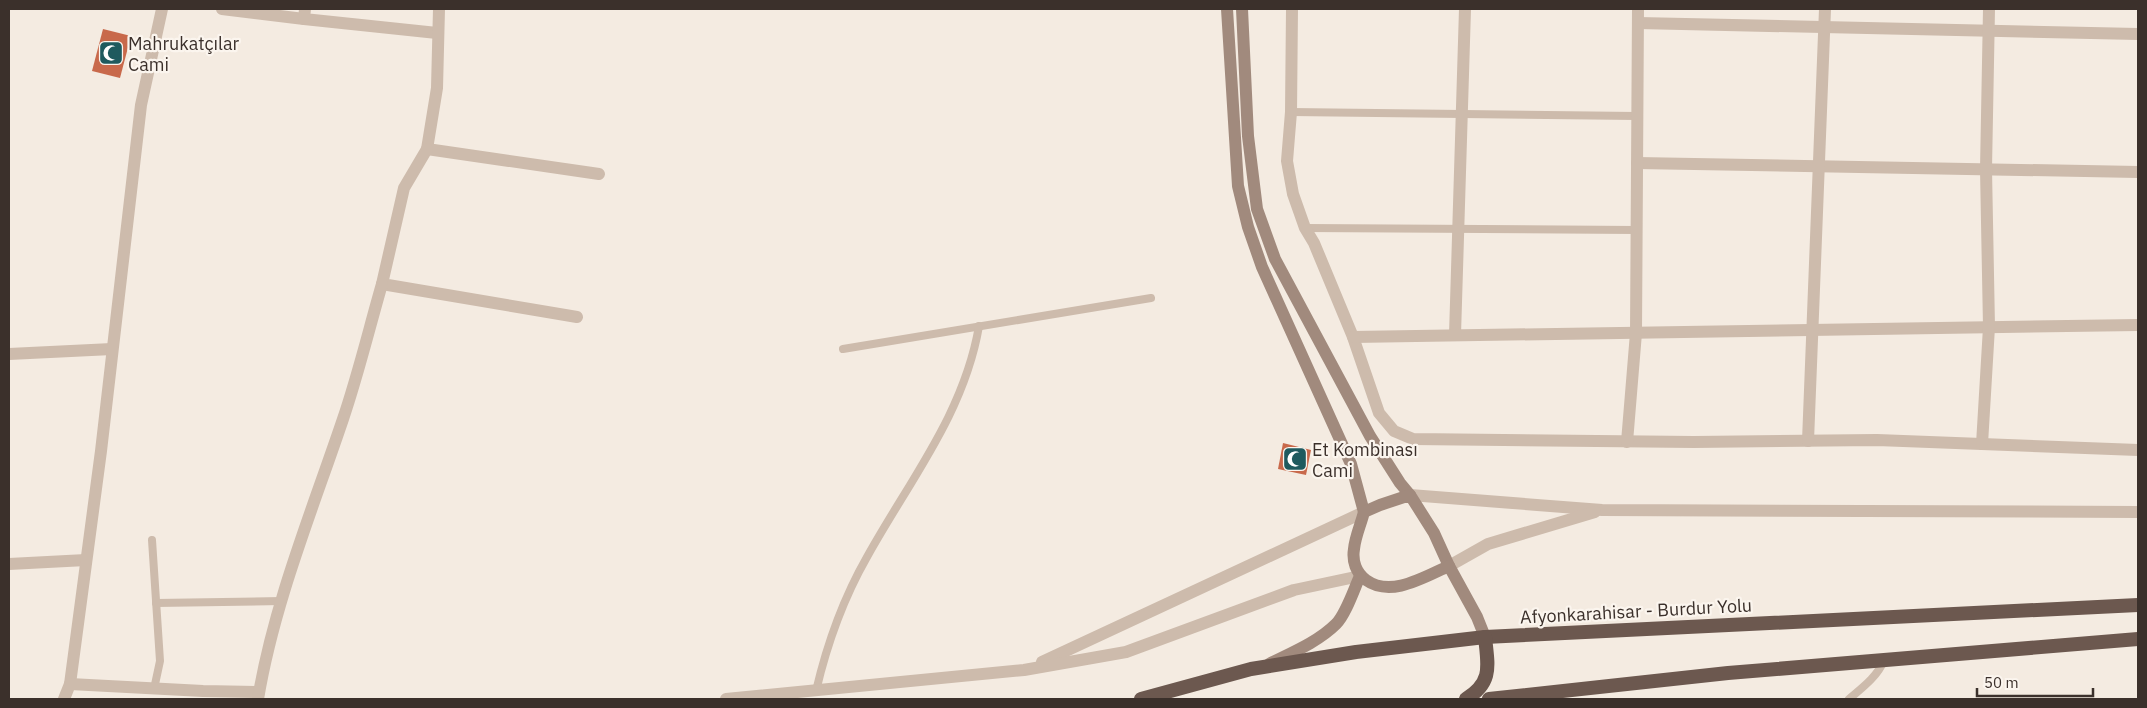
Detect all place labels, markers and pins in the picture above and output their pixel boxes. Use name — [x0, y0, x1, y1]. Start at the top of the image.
place label: Mahrukatçılar Cami — [128, 32, 240, 76]
mosque icon: Mahrukatçılar Cami — [98, 40, 124, 66]
place label: Et Kombinası Cami — [1312, 438, 1418, 482]
mosque icon: Et Kombinası Cami — [1282, 446, 1308, 472]

